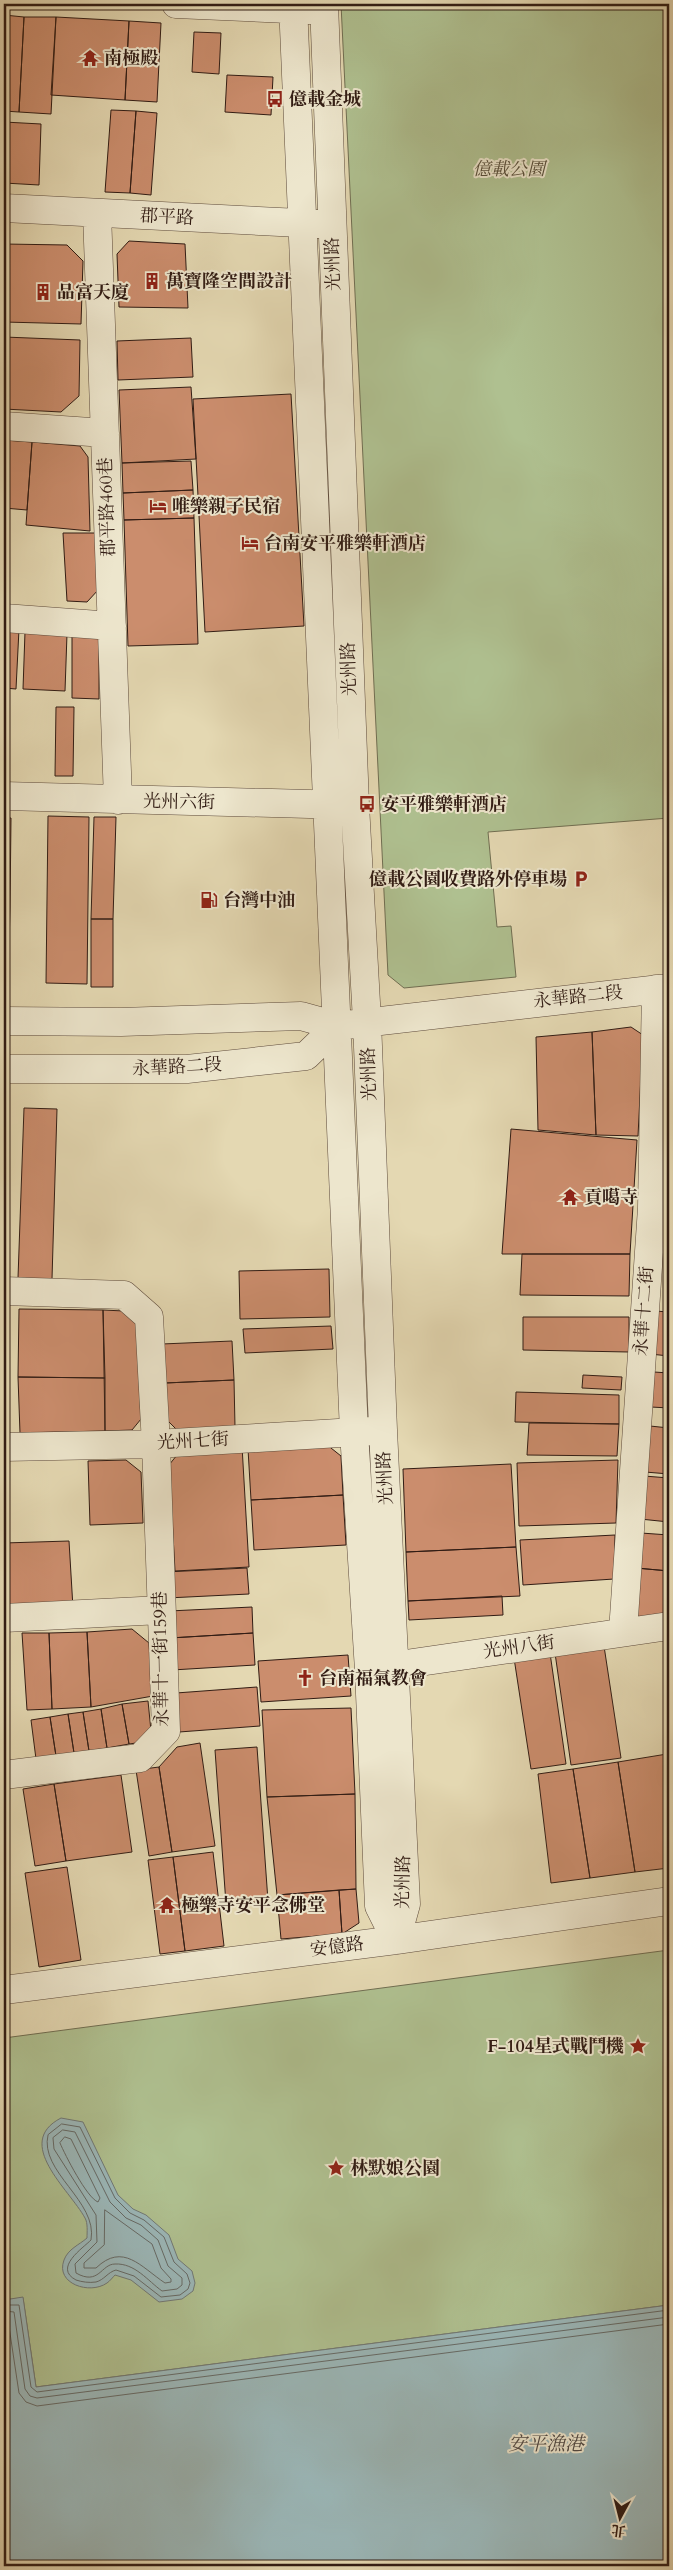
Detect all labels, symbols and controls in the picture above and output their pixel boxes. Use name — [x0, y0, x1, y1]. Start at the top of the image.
place label: 南極殿 — [104, 46, 158, 71]
temple icon: 南極殿 — [80, 48, 100, 68]
place label: 億載金城 — [289, 87, 361, 112]
bus stop icon: 億載金城 — [265, 89, 285, 109]
park label: 億載公園 — [473, 157, 548, 182]
street label: 郡平路 — [139, 203, 195, 231]
street label: 光州路 — [320, 237, 346, 291]
place label: 萬寶隆空間設計 — [166, 269, 292, 294]
building icon: 萬寶隆空間設計 — [142, 271, 162, 291]
place label: 品富天廈 — [57, 280, 129, 305]
building icon: 品富天廈 — [33, 282, 53, 302]
street label: 郡平路460巷 — [93, 457, 121, 557]
place label: 唯樂親子民宿 — [172, 494, 280, 519]
hotel icon: 唯樂親子民宿 — [148, 496, 168, 516]
place label: 台南安平雅樂軒酒店 — [264, 531, 426, 556]
hotel icon: 台南安平雅樂軒酒店 — [240, 533, 260, 553]
street label: 光州路 — [336, 642, 362, 696]
street label: 光州六街 — [143, 789, 215, 815]
place label: 安平雅樂軒酒店 — [381, 792, 507, 817]
bus stop icon: 安平雅樂軒酒店 — [357, 794, 377, 814]
place label: 億載公園收費路外停車場 — [369, 867, 567, 892]
parking icon: 億載公園收費路外停車場 — [571, 869, 591, 889]
place label: 台灣中油 — [223, 888, 295, 913]
fuel station icon: 台灣中油 — [199, 890, 219, 910]
street label: 永華路二段 — [532, 980, 624, 1014]
street label: 光州路 — [356, 1047, 382, 1101]
street label: 永華路二段 — [131, 1052, 223, 1082]
place label: 貢噶寺 — [584, 1185, 638, 1210]
temple icon: 貢噶寺 — [560, 1187, 580, 1207]
street label: 永華十二街 — [628, 1265, 660, 1357]
street label: 光州七街 — [156, 1427, 230, 1455]
street label: 光州路 — [371, 1450, 399, 1506]
street label: 永華十一街159巷 — [147, 1591, 175, 1727]
street label: 光州八街 — [482, 1630, 556, 1664]
place label: 台南福氣教會 — [319, 1666, 427, 1691]
church icon: 台南福氣教會 — [295, 1668, 315, 1688]
street label: 光州路 — [390, 1855, 416, 1909]
place label: 極樂寺安平念佛堂 — [181, 1893, 325, 1918]
temple icon: 極樂寺安平念佛堂 — [157, 1895, 177, 1915]
street label: 安億路 — [309, 1931, 365, 1963]
place label: F-104星式戰鬥機 — [487, 2034, 624, 2059]
place icon: F-104星式戰鬥機 — [628, 2036, 648, 2056]
place label: 林默娘公園 — [350, 2156, 440, 2181]
place icon: 林默娘公園 — [326, 2158, 346, 2178]
water label: 安平漁港 — [508, 2431, 587, 2457]
north arrow — [596, 2492, 646, 2542]
text: 北 — [610, 2520, 627, 2541]

